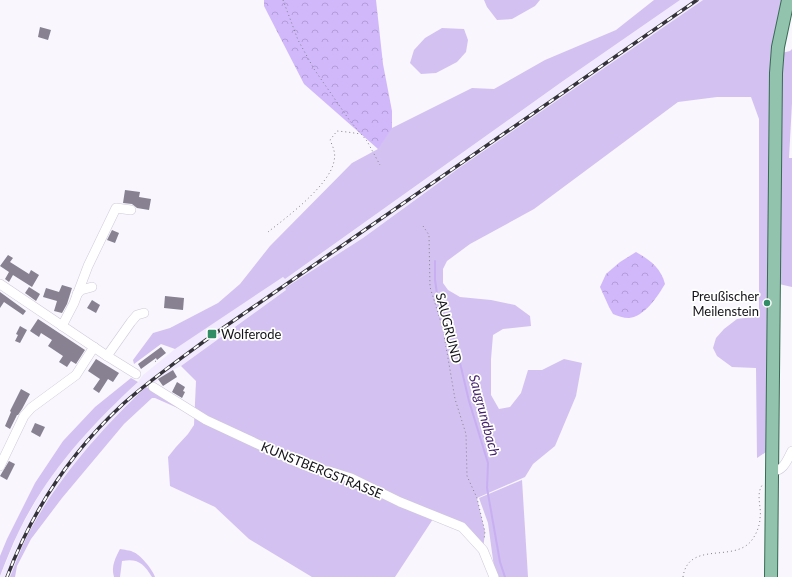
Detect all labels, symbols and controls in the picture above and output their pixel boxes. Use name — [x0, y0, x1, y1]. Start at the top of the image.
place label: Preußischer Meilenstein — [691, 288, 759, 319]
street label: SAUGRUND — [433, 291, 465, 365]
marker: Preußischer Meilenstein — [762, 298, 772, 308]
place label: Wolferode — [221, 326, 281, 342]
marker: Wolferode — [206, 328, 218, 340]
water label: Saugrundbach — [466, 372, 504, 458]
street label: KUNSTBERGSTRASSE — [259, 438, 385, 502]

